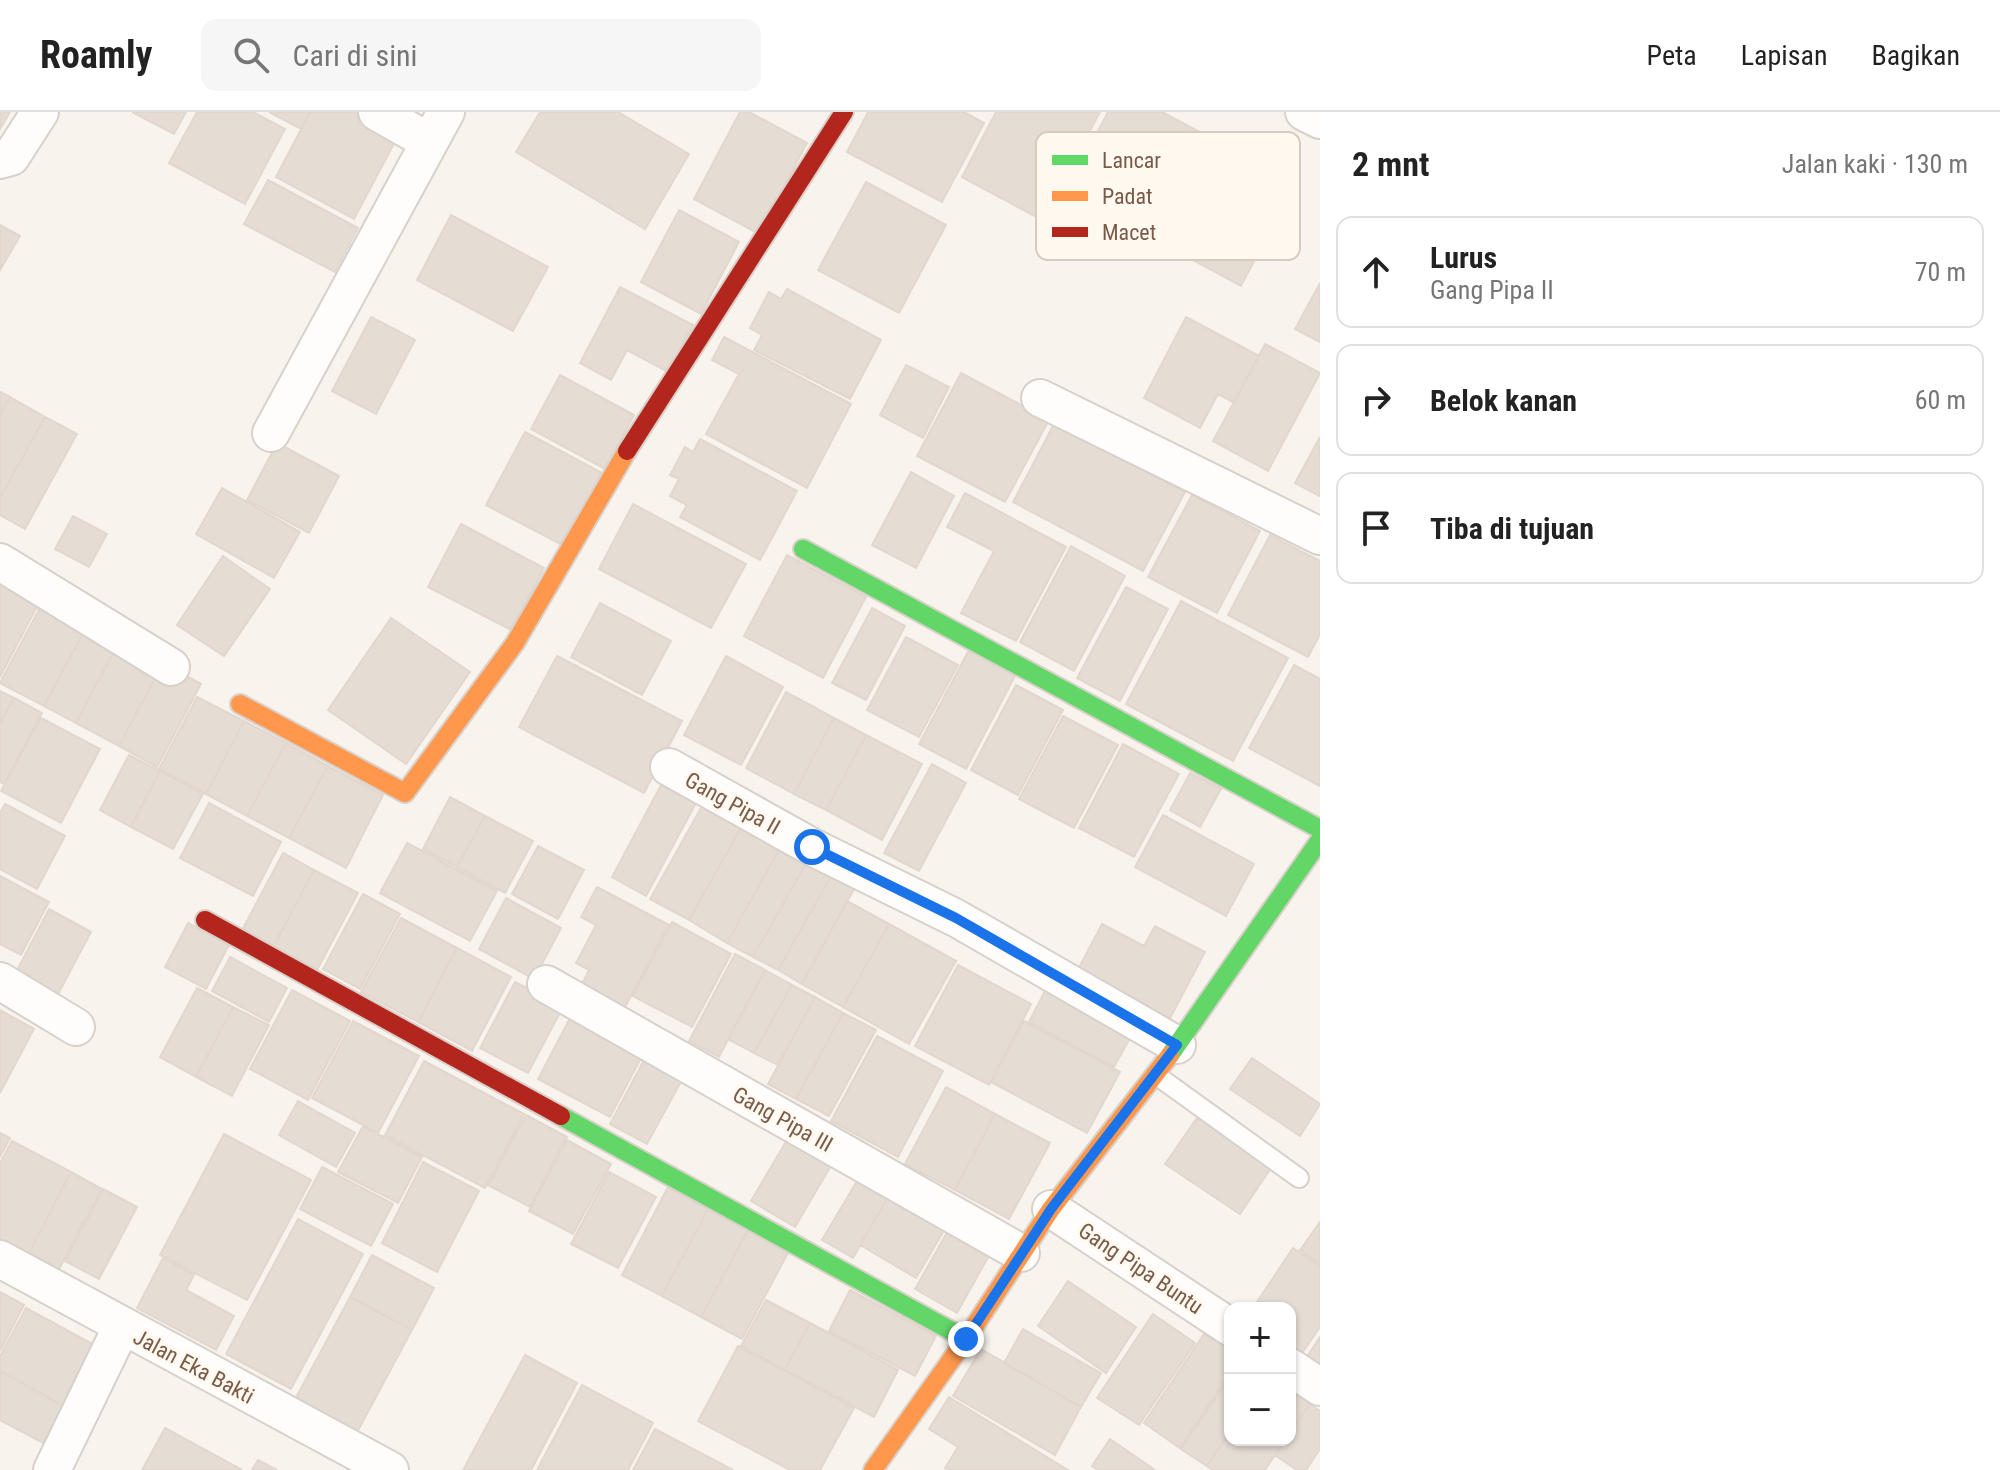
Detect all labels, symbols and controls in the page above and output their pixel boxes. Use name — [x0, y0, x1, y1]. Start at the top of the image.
search box — [201, 19, 761, 91]
text: Roamly — [40, 33, 153, 77]
icon: search — [229, 33, 273, 77]
text: Cari di sini — [293, 38, 417, 73]
text: Peta — [1647, 39, 1697, 72]
text: Lapisan — [1741, 39, 1827, 72]
text: Bagikan — [1871, 39, 1960, 72]
legend — [1036, 132, 1300, 260]
text: 2 mnt — [1352, 144, 1429, 184]
text: Lancar — [1102, 148, 1161, 173]
text: Jalan kaki · 130 m — [1782, 149, 1968, 179]
text: Padat — [1102, 184, 1153, 209]
text: Macet — [1102, 220, 1156, 245]
text: Lurus — [1430, 240, 1497, 275]
icon: ahead — [1354, 250, 1398, 294]
text: 70 m — [1915, 257, 1966, 287]
text: Gang Pipa II — [1430, 275, 1554, 305]
icon: right — [1354, 378, 1398, 422]
text: Belok kanan — [1430, 383, 1577, 418]
text: 60 m — [1915, 385, 1966, 415]
icon: arrive — [1354, 506, 1398, 550]
text: Tiba di tujuan — [1430, 511, 1594, 546]
street label: Gang Pipa II — [681, 767, 785, 840]
route start — [794, 829, 830, 865]
street label: Gang Pipa III — [728, 1082, 837, 1157]
street label: Gang Pipa Buntu — [1074, 1218, 1207, 1319]
map controls — [1224, 1302, 1296, 1446]
button: + — [1224, 1302, 1296, 1374]
route end — [948, 1321, 984, 1357]
street label: Jalan Eka Bakti — [129, 1324, 258, 1409]
button: − — [1224, 1374, 1296, 1446]

